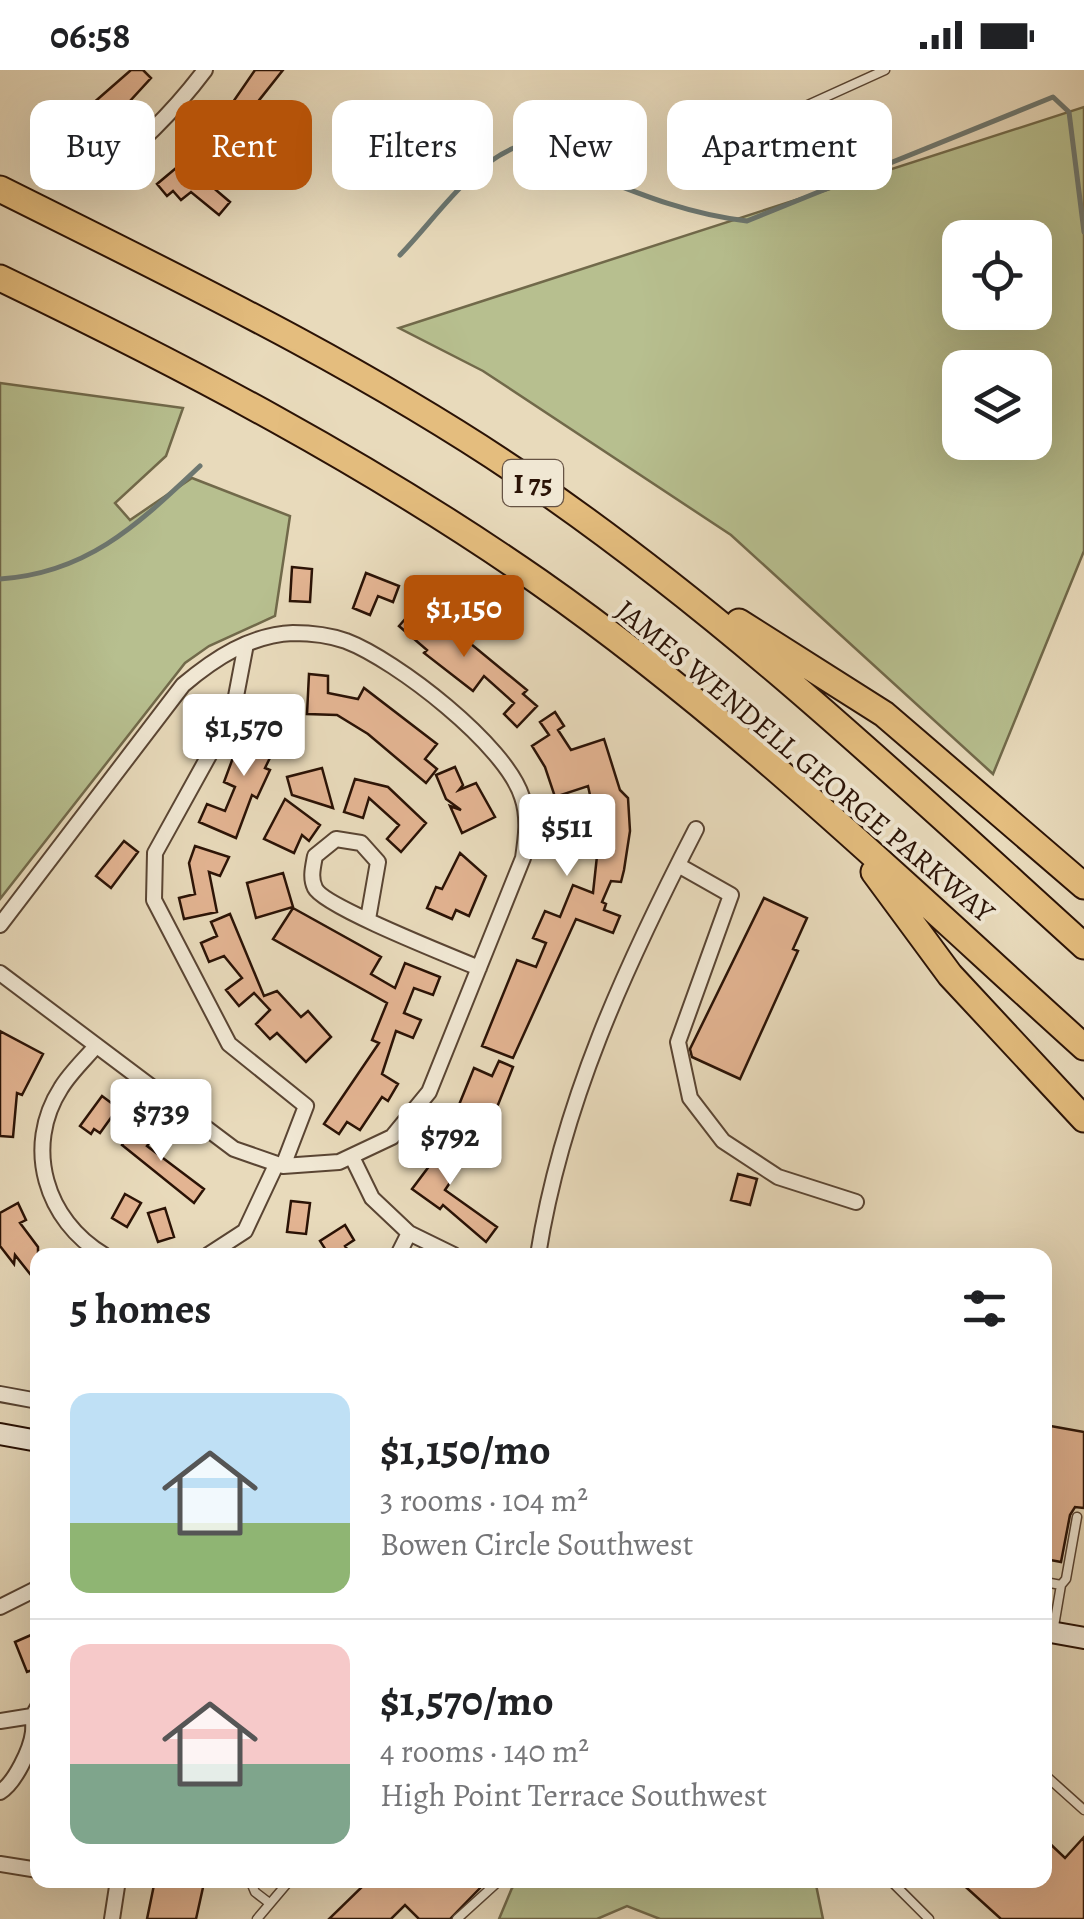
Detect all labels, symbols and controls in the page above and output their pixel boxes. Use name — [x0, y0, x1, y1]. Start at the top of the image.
text: 06:58 — [50, 9, 130, 61]
chip: Buy — [30, 100, 155, 190]
chip: Rent — [175, 100, 312, 190]
chip: Filters — [332, 100, 493, 190]
chip: New — [513, 100, 647, 190]
chip: Apartment — [667, 100, 892, 190]
map controls — [942, 220, 1052, 460]
button: locate — [942, 220, 1052, 330]
button: layers — [942, 350, 1052, 460]
road number: I 75 — [503, 460, 563, 506]
pin: $1,150 — [383, 575, 545, 660]
text: $1,150 — [426, 585, 502, 629]
street label: JAMES WENDELL GEORGE PARKWAY — [607, 590, 1004, 932]
pin: $1,570 — [163, 694, 325, 779]
text: $1,570 — [205, 704, 283, 748]
pin: $511 — [508, 794, 626, 879]
text: $511 — [541, 804, 593, 848]
pin: $739 — [102, 1079, 220, 1164]
text: $739 — [132, 1089, 190, 1133]
pin: $792 — [391, 1103, 509, 1188]
text: $792 — [421, 1113, 479, 1157]
text: 5 homes — [70, 1280, 211, 1337]
icon: filters — [957, 1281, 1012, 1336]
text: $1,150/mo — [380, 1421, 551, 1478]
icon: home — [150, 1433, 270, 1553]
text: 3 rooms · 104 m² — [380, 1478, 588, 1522]
text: Bowen Circle Southwest — [380, 1522, 693, 1566]
text: $1,570/mo — [380, 1672, 554, 1729]
icon: home — [150, 1684, 270, 1804]
text: 4 rooms · 140 m² — [380, 1729, 589, 1773]
text: High Point Terrace Southwest — [380, 1773, 767, 1817]

